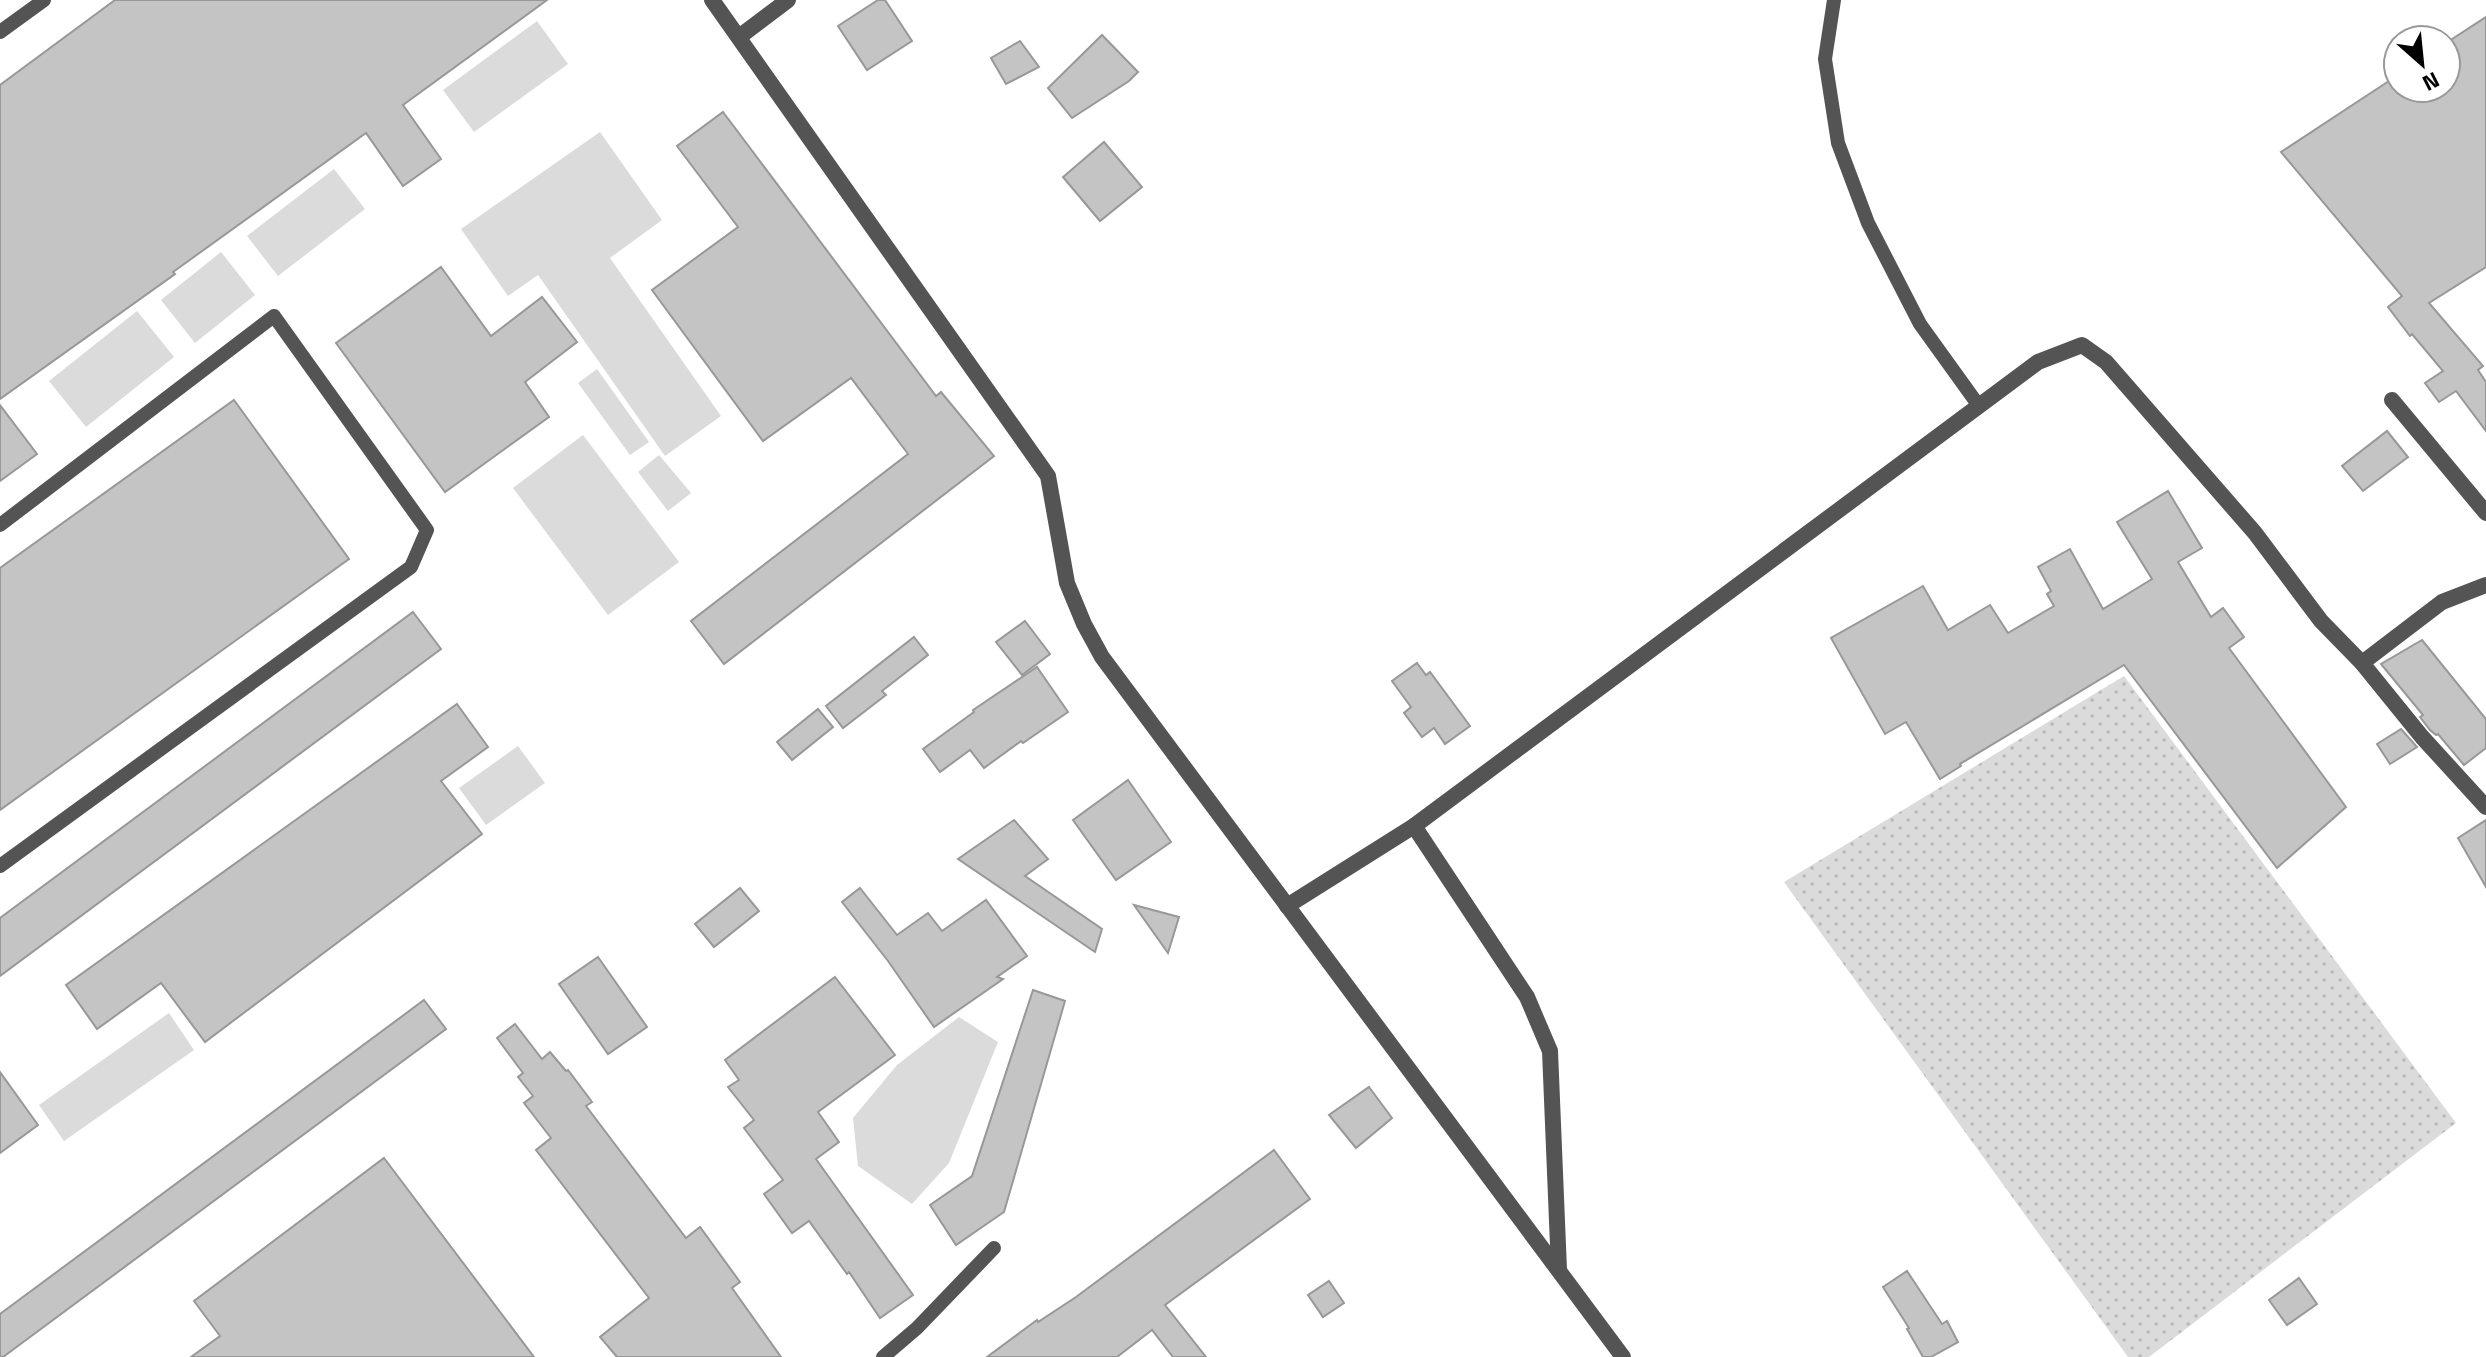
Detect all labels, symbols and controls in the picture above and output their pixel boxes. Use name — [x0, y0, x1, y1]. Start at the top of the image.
north arrow — [2382, 24, 2462, 104]
text: N — [2417, 63, 2446, 100]

